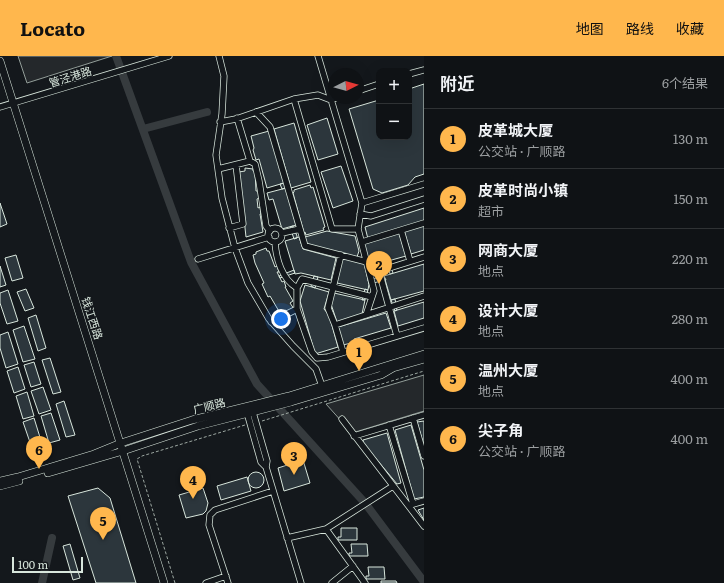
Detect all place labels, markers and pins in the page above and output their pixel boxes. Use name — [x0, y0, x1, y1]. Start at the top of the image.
pin: 2 — [366, 251, 392, 284]
pin: 1 — [346, 338, 372, 371]
pin: 6 — [26, 436, 52, 469]
pin: 3 — [281, 442, 307, 475]
pin: 4 — [180, 466, 206, 499]
pin: 5 — [90, 507, 116, 540]

